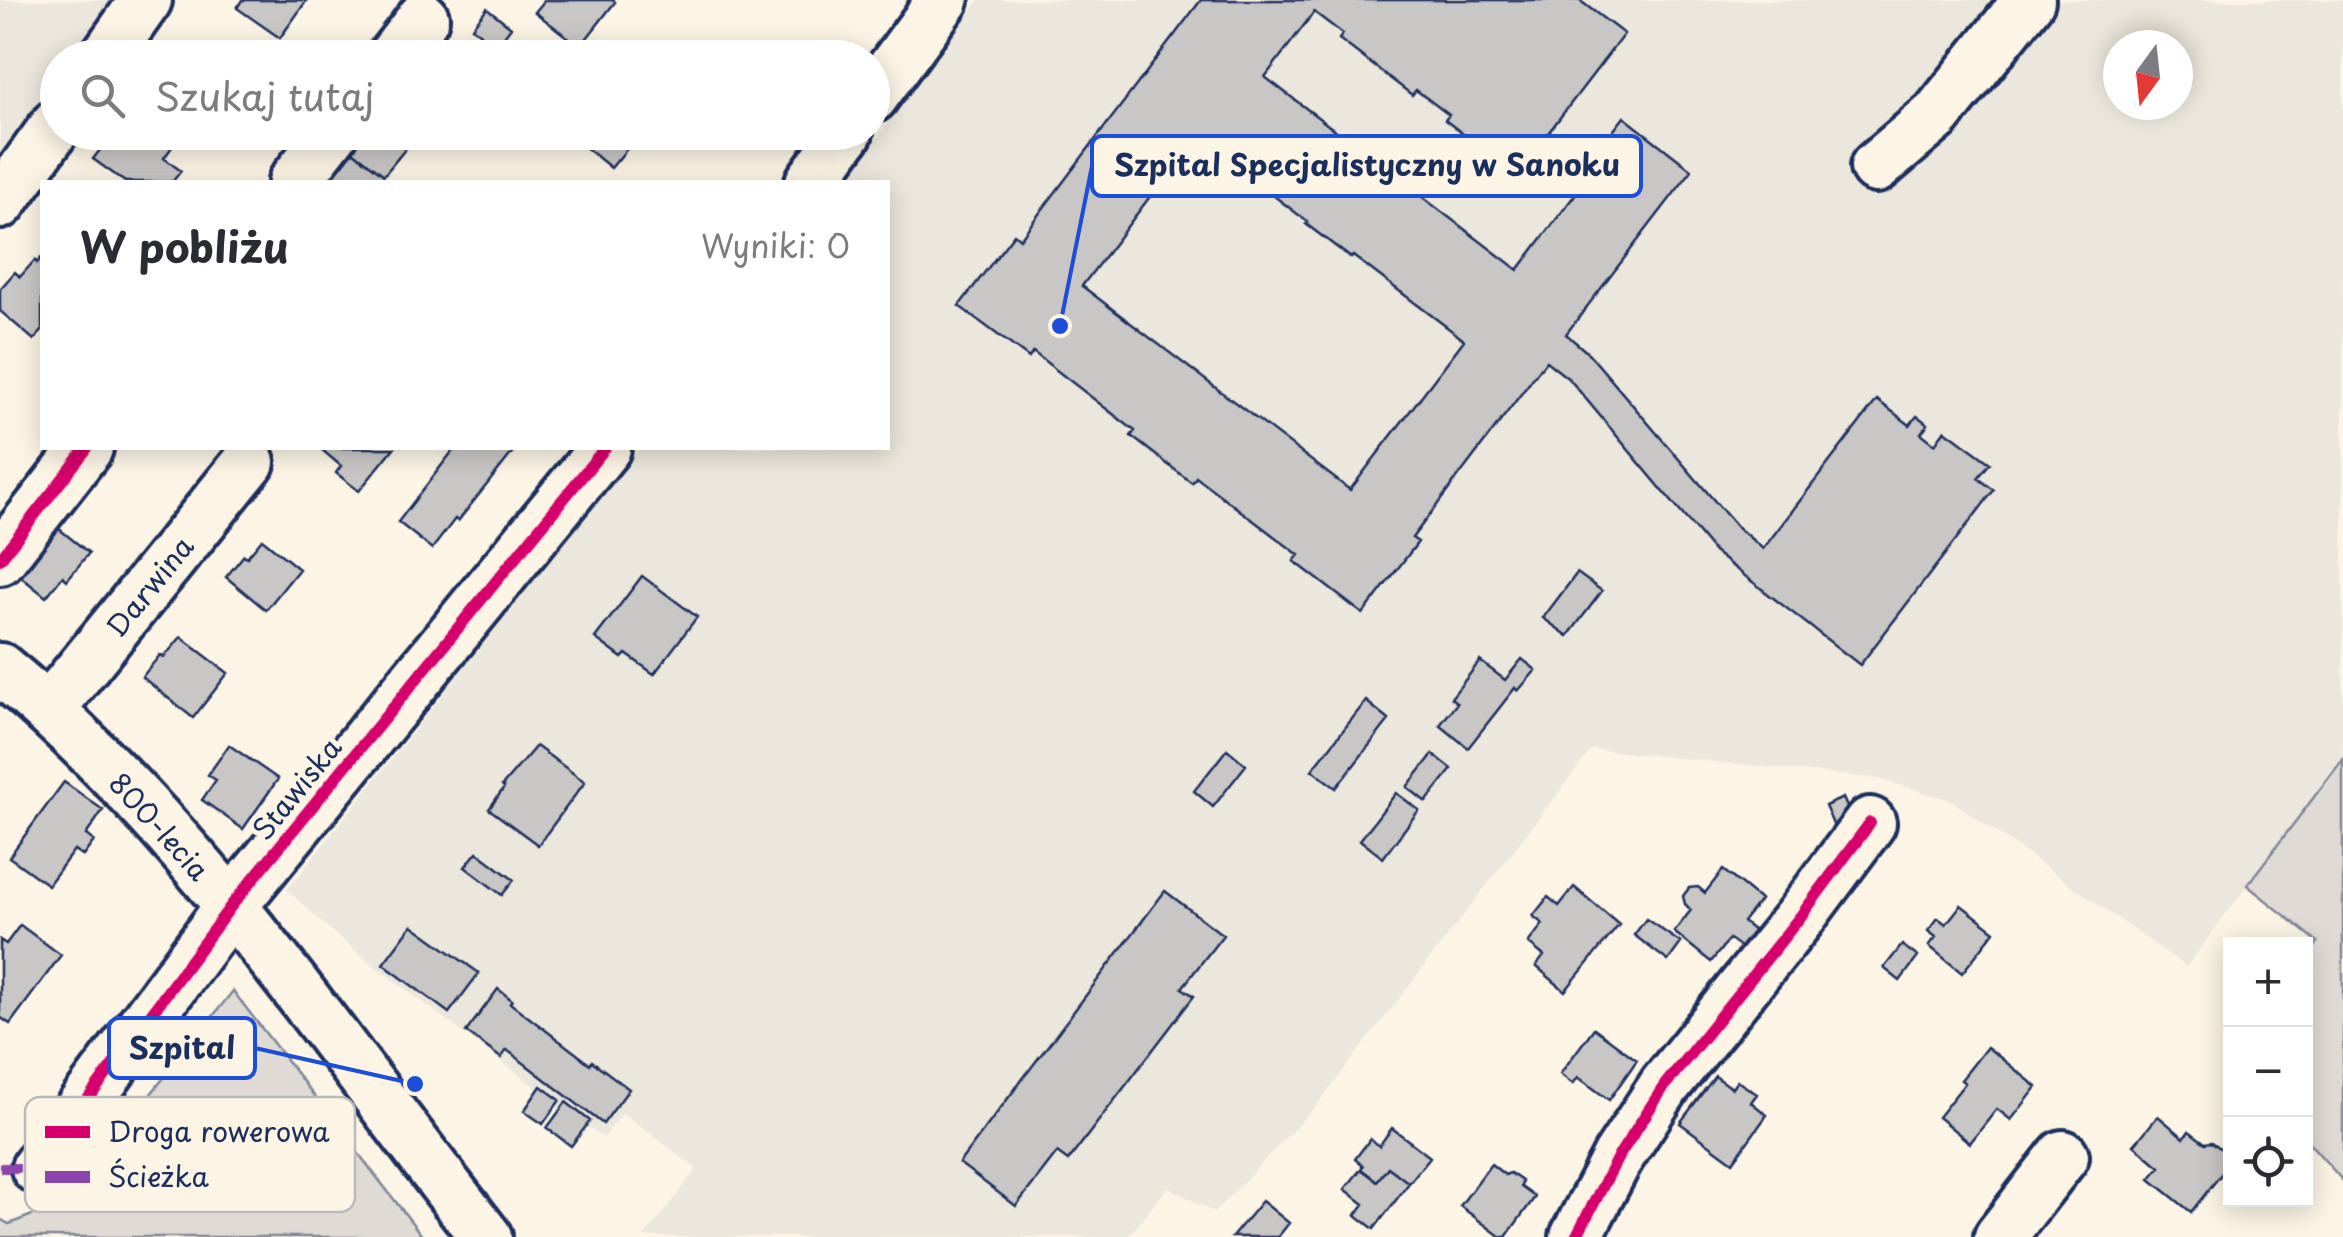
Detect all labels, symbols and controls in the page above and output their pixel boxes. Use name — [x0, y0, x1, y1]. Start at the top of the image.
north arrow — [2103, 30, 2193, 120]
search box — [40, 40, 890, 150]
text: Szukaj tutaj — [155, 67, 374, 124]
icon: search — [75, 68, 130, 123]
callout: Szpital Specjalistyczny w Sanoku — [1092, 136, 1641, 196]
text: Szpital Specjalistyczny w Sanoku — [1114, 141, 1620, 186]
text: W pobliżu — [80, 214, 289, 277]
text: Wyniki: 0 — [701, 221, 850, 269]
street label: Darwina — [95, 526, 203, 646]
street label: Stawiska — [241, 727, 351, 849]
street label: 800-lecia — [100, 762, 221, 890]
map controls — [2223, 937, 2313, 1207]
button: + — [2223, 937, 2313, 1027]
callout: Szpital — [109, 1018, 255, 1078]
text: Szpital — [129, 1024, 235, 1069]
button: − — [2223, 1027, 2313, 1117]
legend — [25, 1097, 355, 1212]
text: Droga rowerowa — [108, 1109, 330, 1152]
button: locate — [2223, 1117, 2313, 1207]
text: Ścieżka — [108, 1154, 210, 1197]

